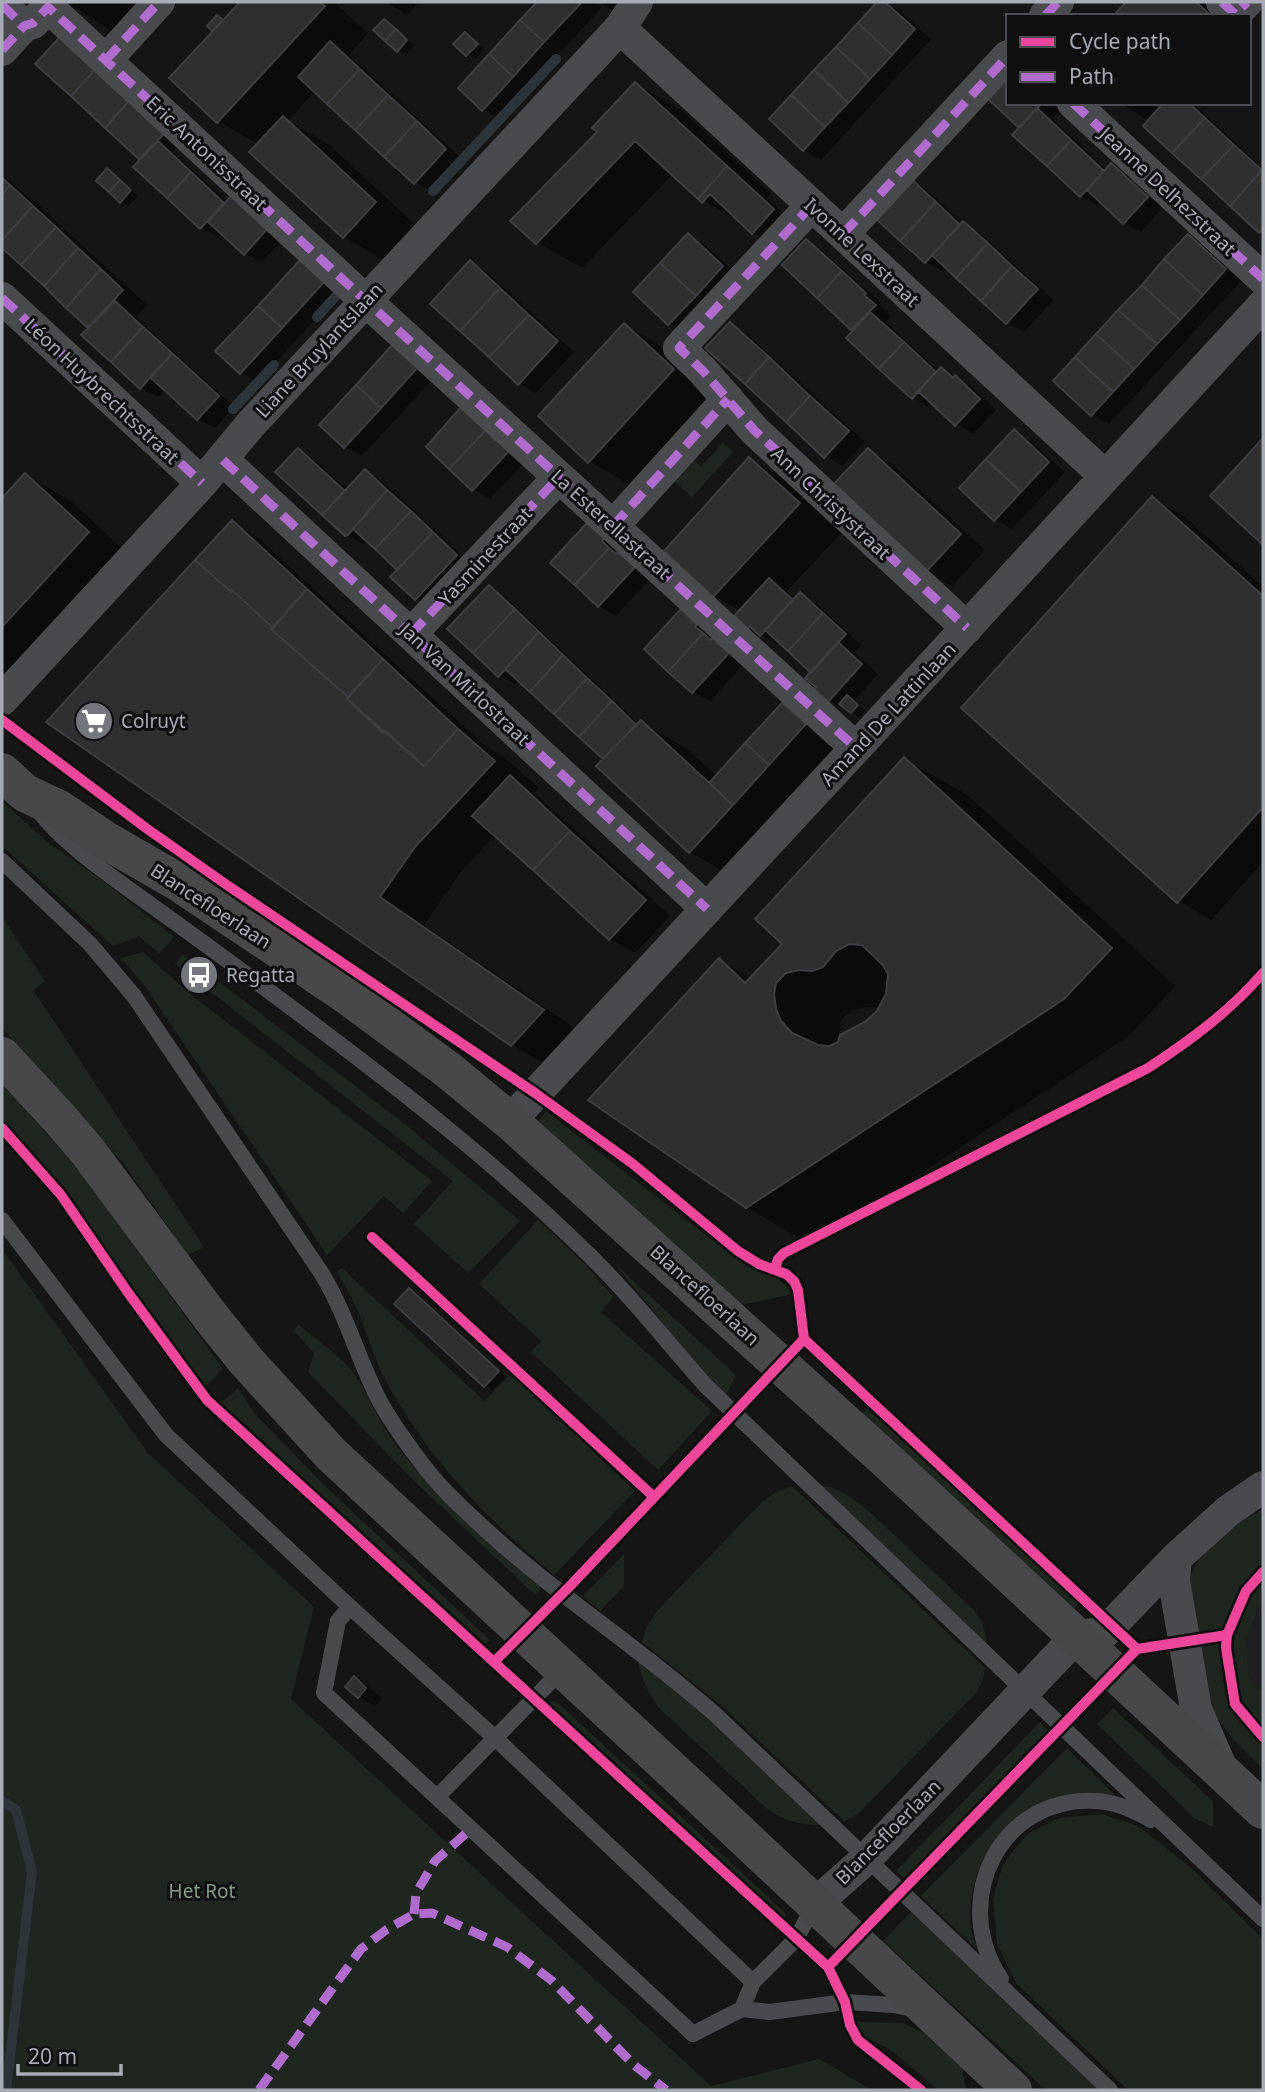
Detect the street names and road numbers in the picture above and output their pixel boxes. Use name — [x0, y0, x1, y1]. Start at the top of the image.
street label: Eric Antonisstraat — [141, 90, 273, 216]
street label: Jeanne Delhezstraat — [1093, 119, 1242, 261]
street label: Ivonne Lexstraat — [799, 192, 925, 312]
street label: Liane Bruylantslaan — [250, 277, 388, 423]
street label: Léon Huybrechtsstraat — [19, 312, 185, 470]
street label: Ann Christystraat — [766, 441, 896, 565]
street label: La Esterellastraat — [545, 463, 677, 585]
street label: Yasminestraat — [432, 501, 538, 611]
street label: Jan Van Mirlostraat — [393, 616, 536, 751]
street label: Amand De Lattinlaan — [815, 637, 961, 791]
street label: Blancefloerlaan — [146, 857, 276, 955]
street label: Blancefloerlaan — [645, 1239, 765, 1351]
street label: Blancefloerlaan — [830, 1774, 946, 1890]

